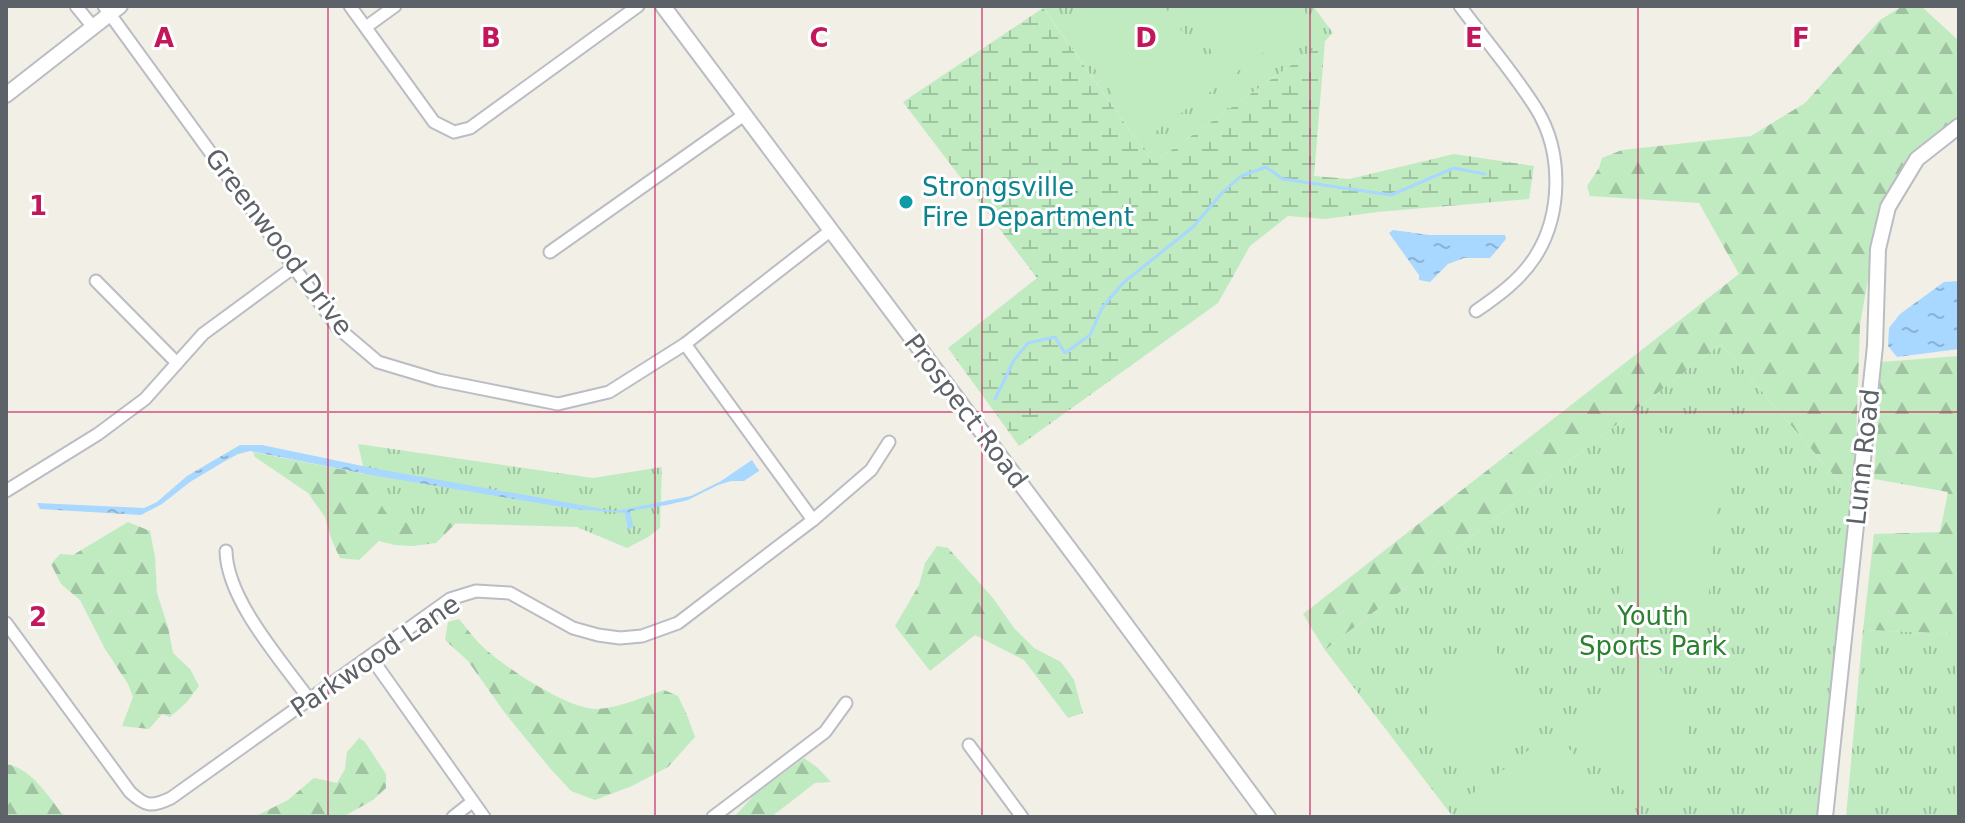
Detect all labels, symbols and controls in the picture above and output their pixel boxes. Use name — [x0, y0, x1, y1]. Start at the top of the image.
text: A — [154, 23, 174, 53]
text: B — [481, 23, 501, 53]
text: C — [809, 23, 829, 53]
text: D — [1135, 23, 1157, 53]
text: E — [1465, 23, 1483, 53]
text: F — [1792, 23, 1810, 53]
street label: Greenwood Drive — [199, 143, 359, 341]
place label: Strongsville Fire Department — [922, 172, 1134, 232]
text: 1 — [29, 191, 47, 221]
marker: Strongsville Fire Department — [897, 193, 915, 211]
street label: Prospect Road — [898, 328, 1034, 494]
street label: Lunn Road — [1841, 387, 1885, 527]
street label: Parkwood Lane — [285, 589, 465, 723]
park label: Youth Sports Park — [1579, 601, 1727, 661]
text: 2 — [29, 602, 47, 632]

